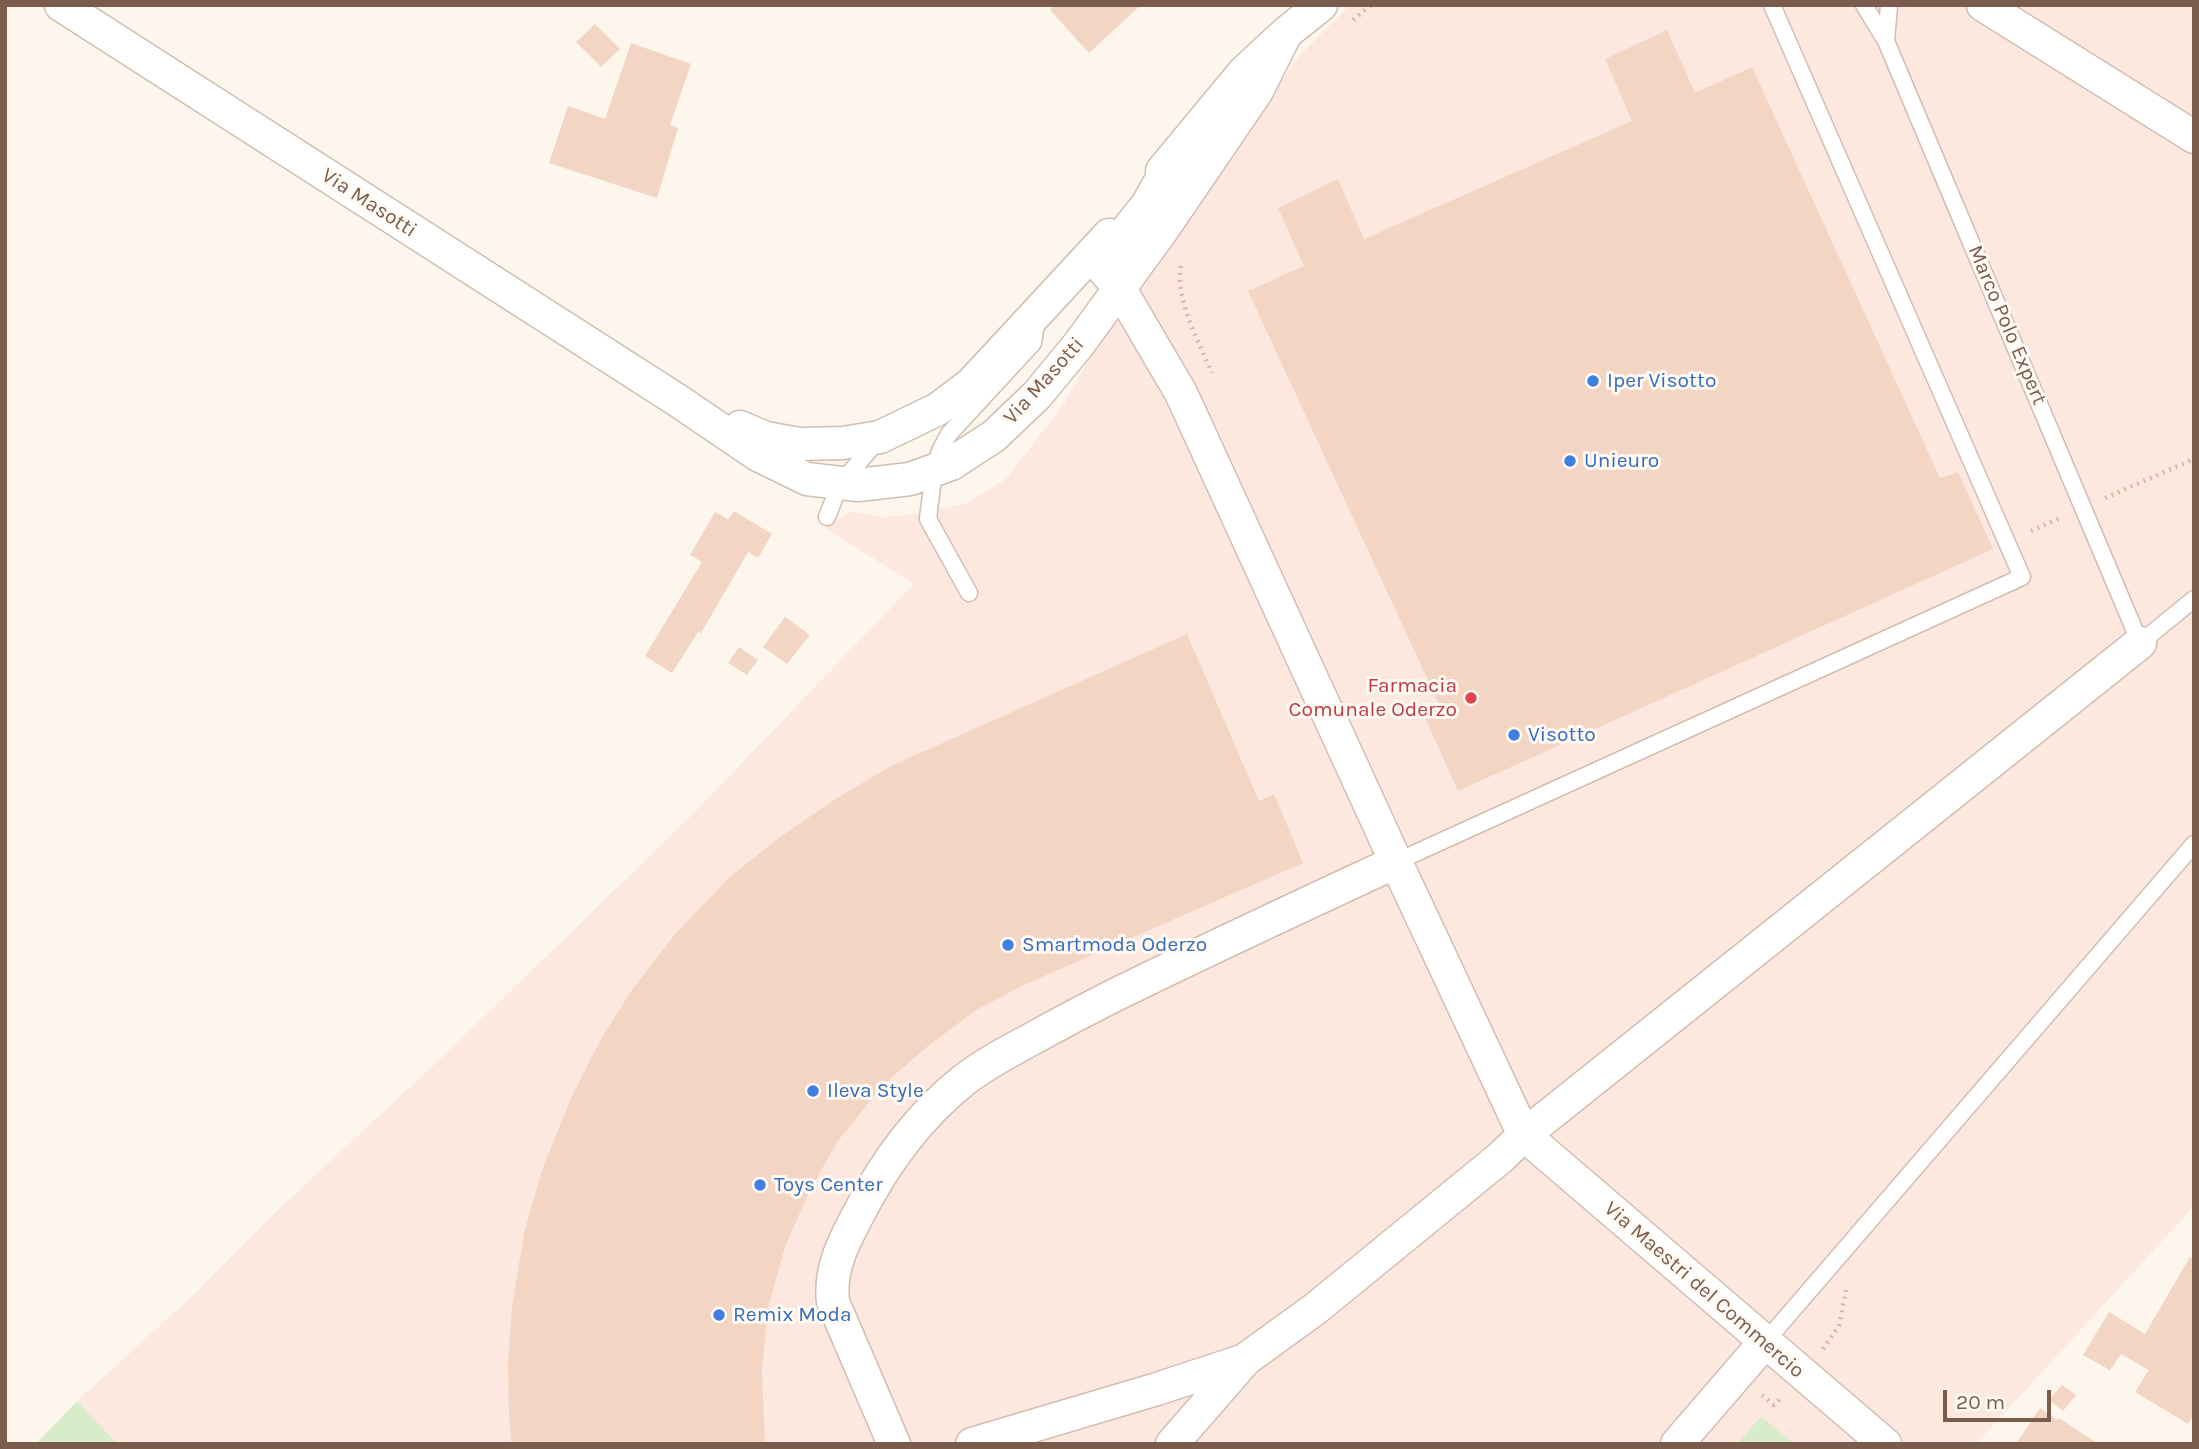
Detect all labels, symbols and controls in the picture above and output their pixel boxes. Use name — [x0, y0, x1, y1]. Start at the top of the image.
street label: Via Masotti — [317, 163, 421, 243]
street label: Marco Polo Expert — [1962, 241, 2052, 409]
street label: Via Masotti — [998, 332, 1090, 430]
place label: Iper Visotto — [1607, 368, 1716, 394]
marker: Iper Visotto — [1585, 373, 1601, 389]
place label: Unieuro — [1584, 448, 1659, 474]
marker: Unieuro — [1562, 453, 1578, 469]
place label: Farmacia Comunale Oderzo — [1289, 673, 1457, 723]
marker: Farmacia Comunale Oderzo — [1463, 690, 1479, 706]
place label: Visotto — [1528, 722, 1596, 748]
marker: Visotto — [1506, 727, 1522, 743]
place label: Smartmoda Oderzo — [1022, 932, 1207, 958]
marker: Smartmoda Oderzo — [1000, 937, 1016, 953]
place label: Ileva Style — [827, 1078, 924, 1104]
marker: Ileva Style — [805, 1083, 821, 1099]
place label: Toys Center — [774, 1172, 883, 1198]
marker: Toys Center — [752, 1177, 768, 1193]
street label: Via Maestri del Commercio — [1599, 1196, 1809, 1384]
place label: Remix Moda — [733, 1302, 852, 1328]
marker: Remix Moda — [711, 1307, 727, 1323]
scale bar — [1947, 1376, 2056, 1420]
text: 20 m — [1956, 1390, 2005, 1414]

